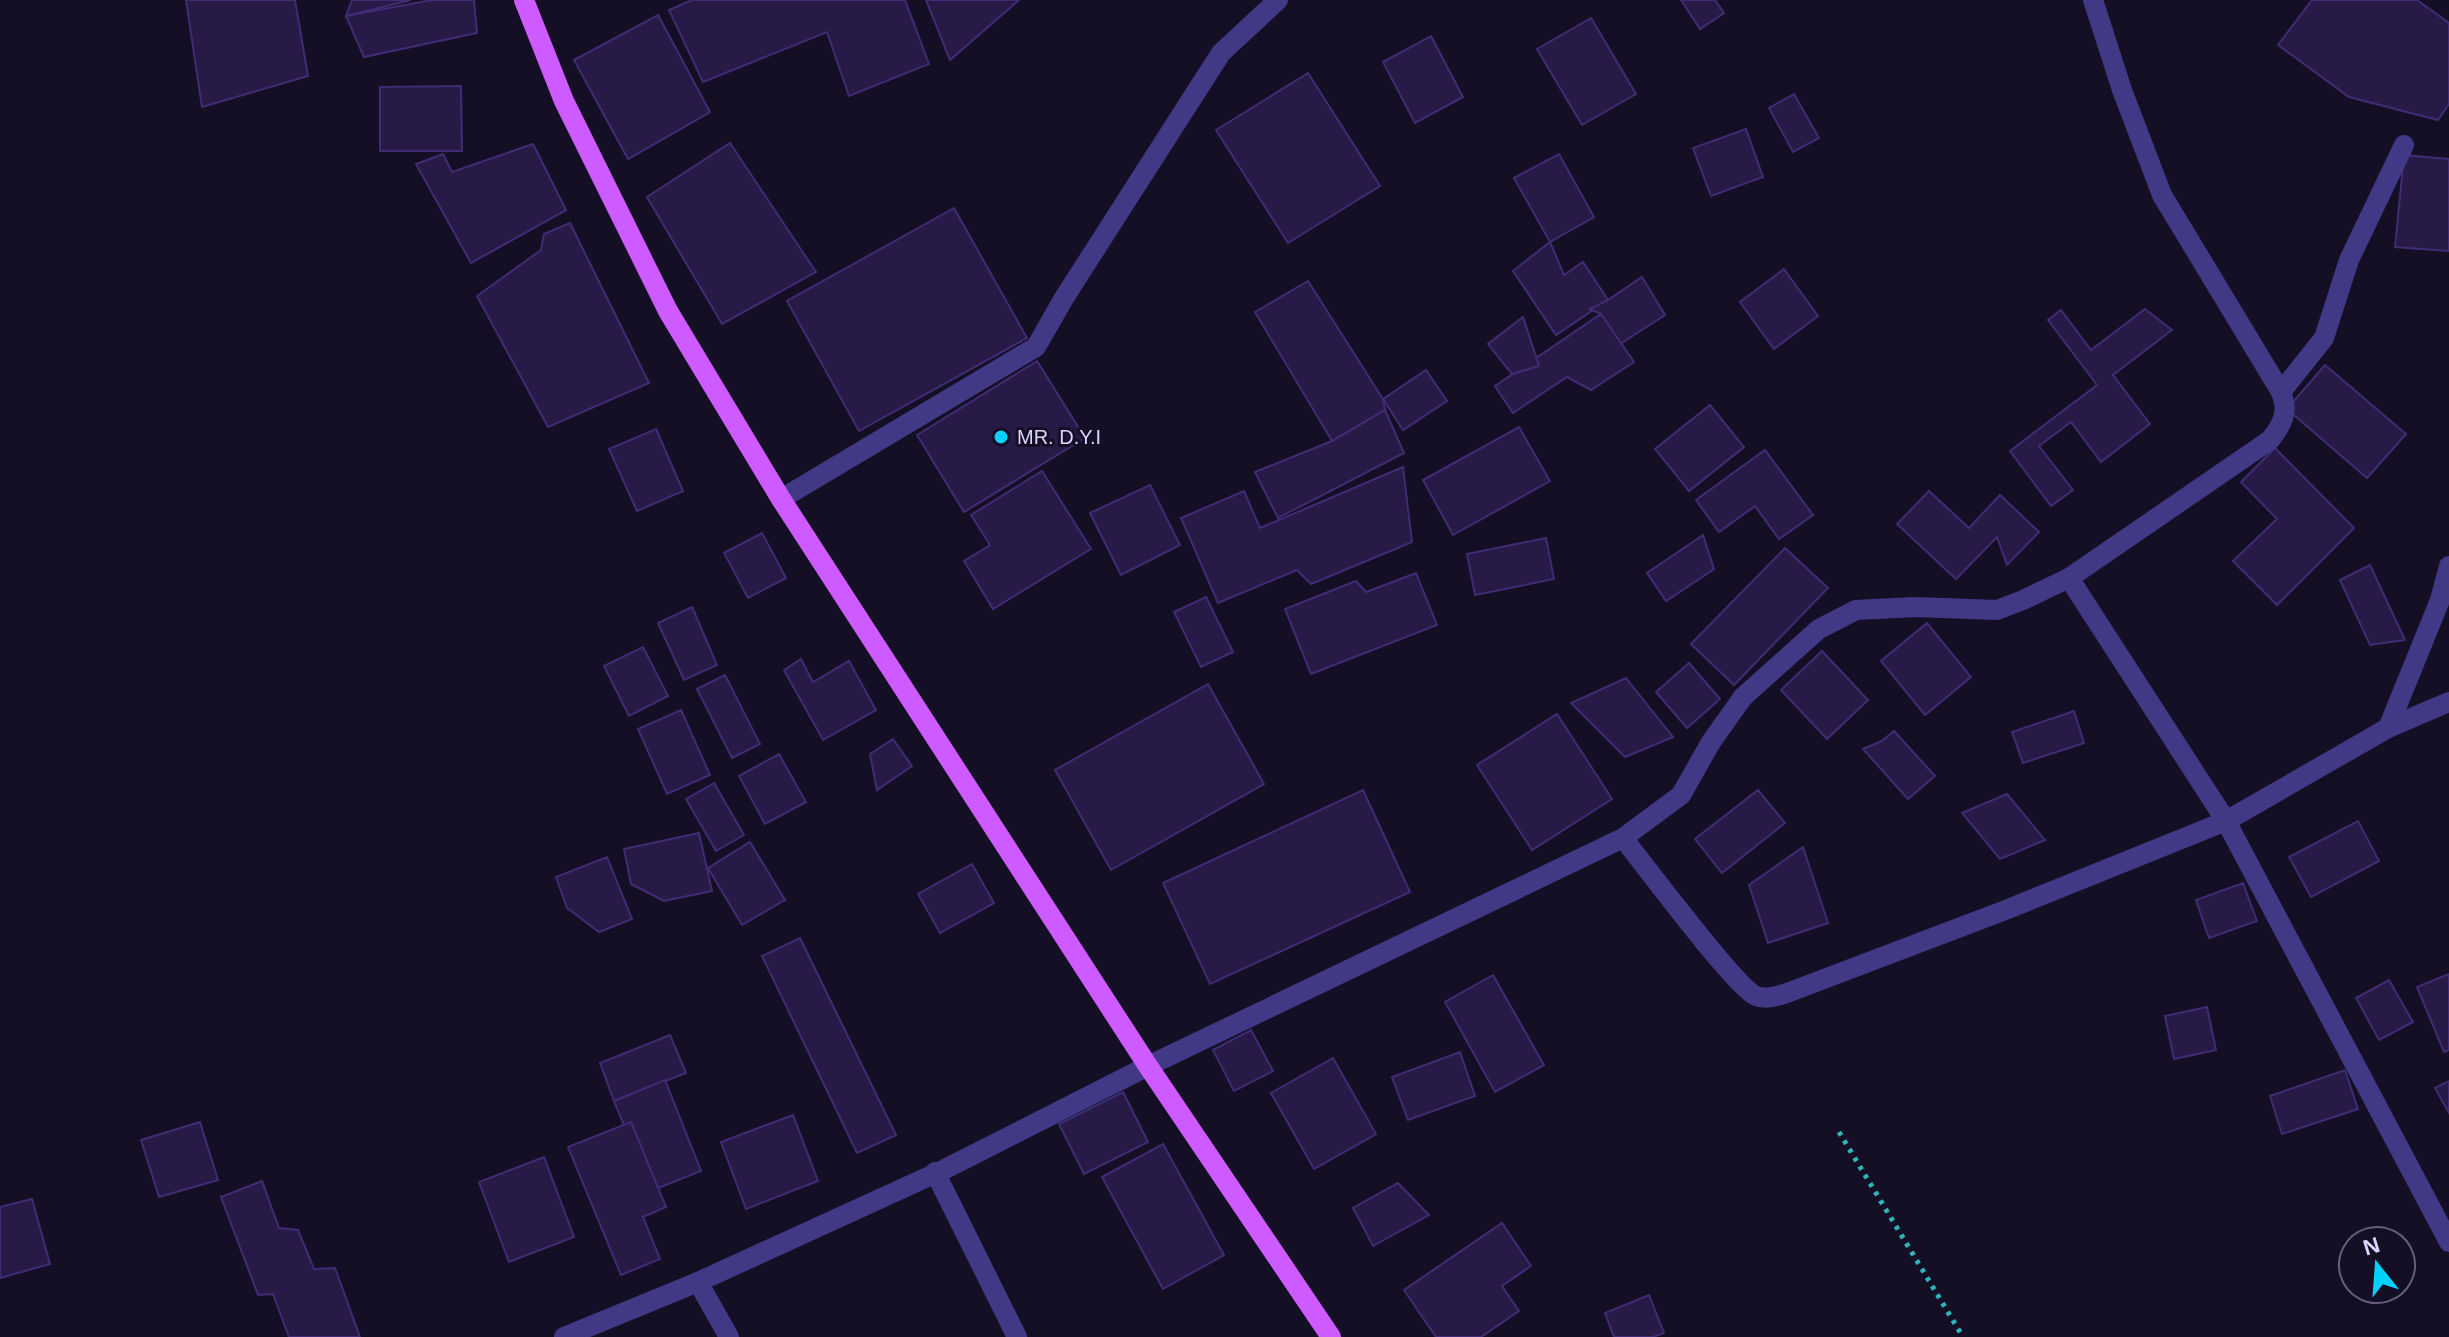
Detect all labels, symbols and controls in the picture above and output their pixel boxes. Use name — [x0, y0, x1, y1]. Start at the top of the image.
place label: MR. D.Y.I — [1017, 426, 1101, 448]
marker: MR. D.Y.I — [992, 428, 1010, 446]
north arrow — [2337, 1225, 2417, 1305]
text: N — [2360, 1232, 2383, 1261]

